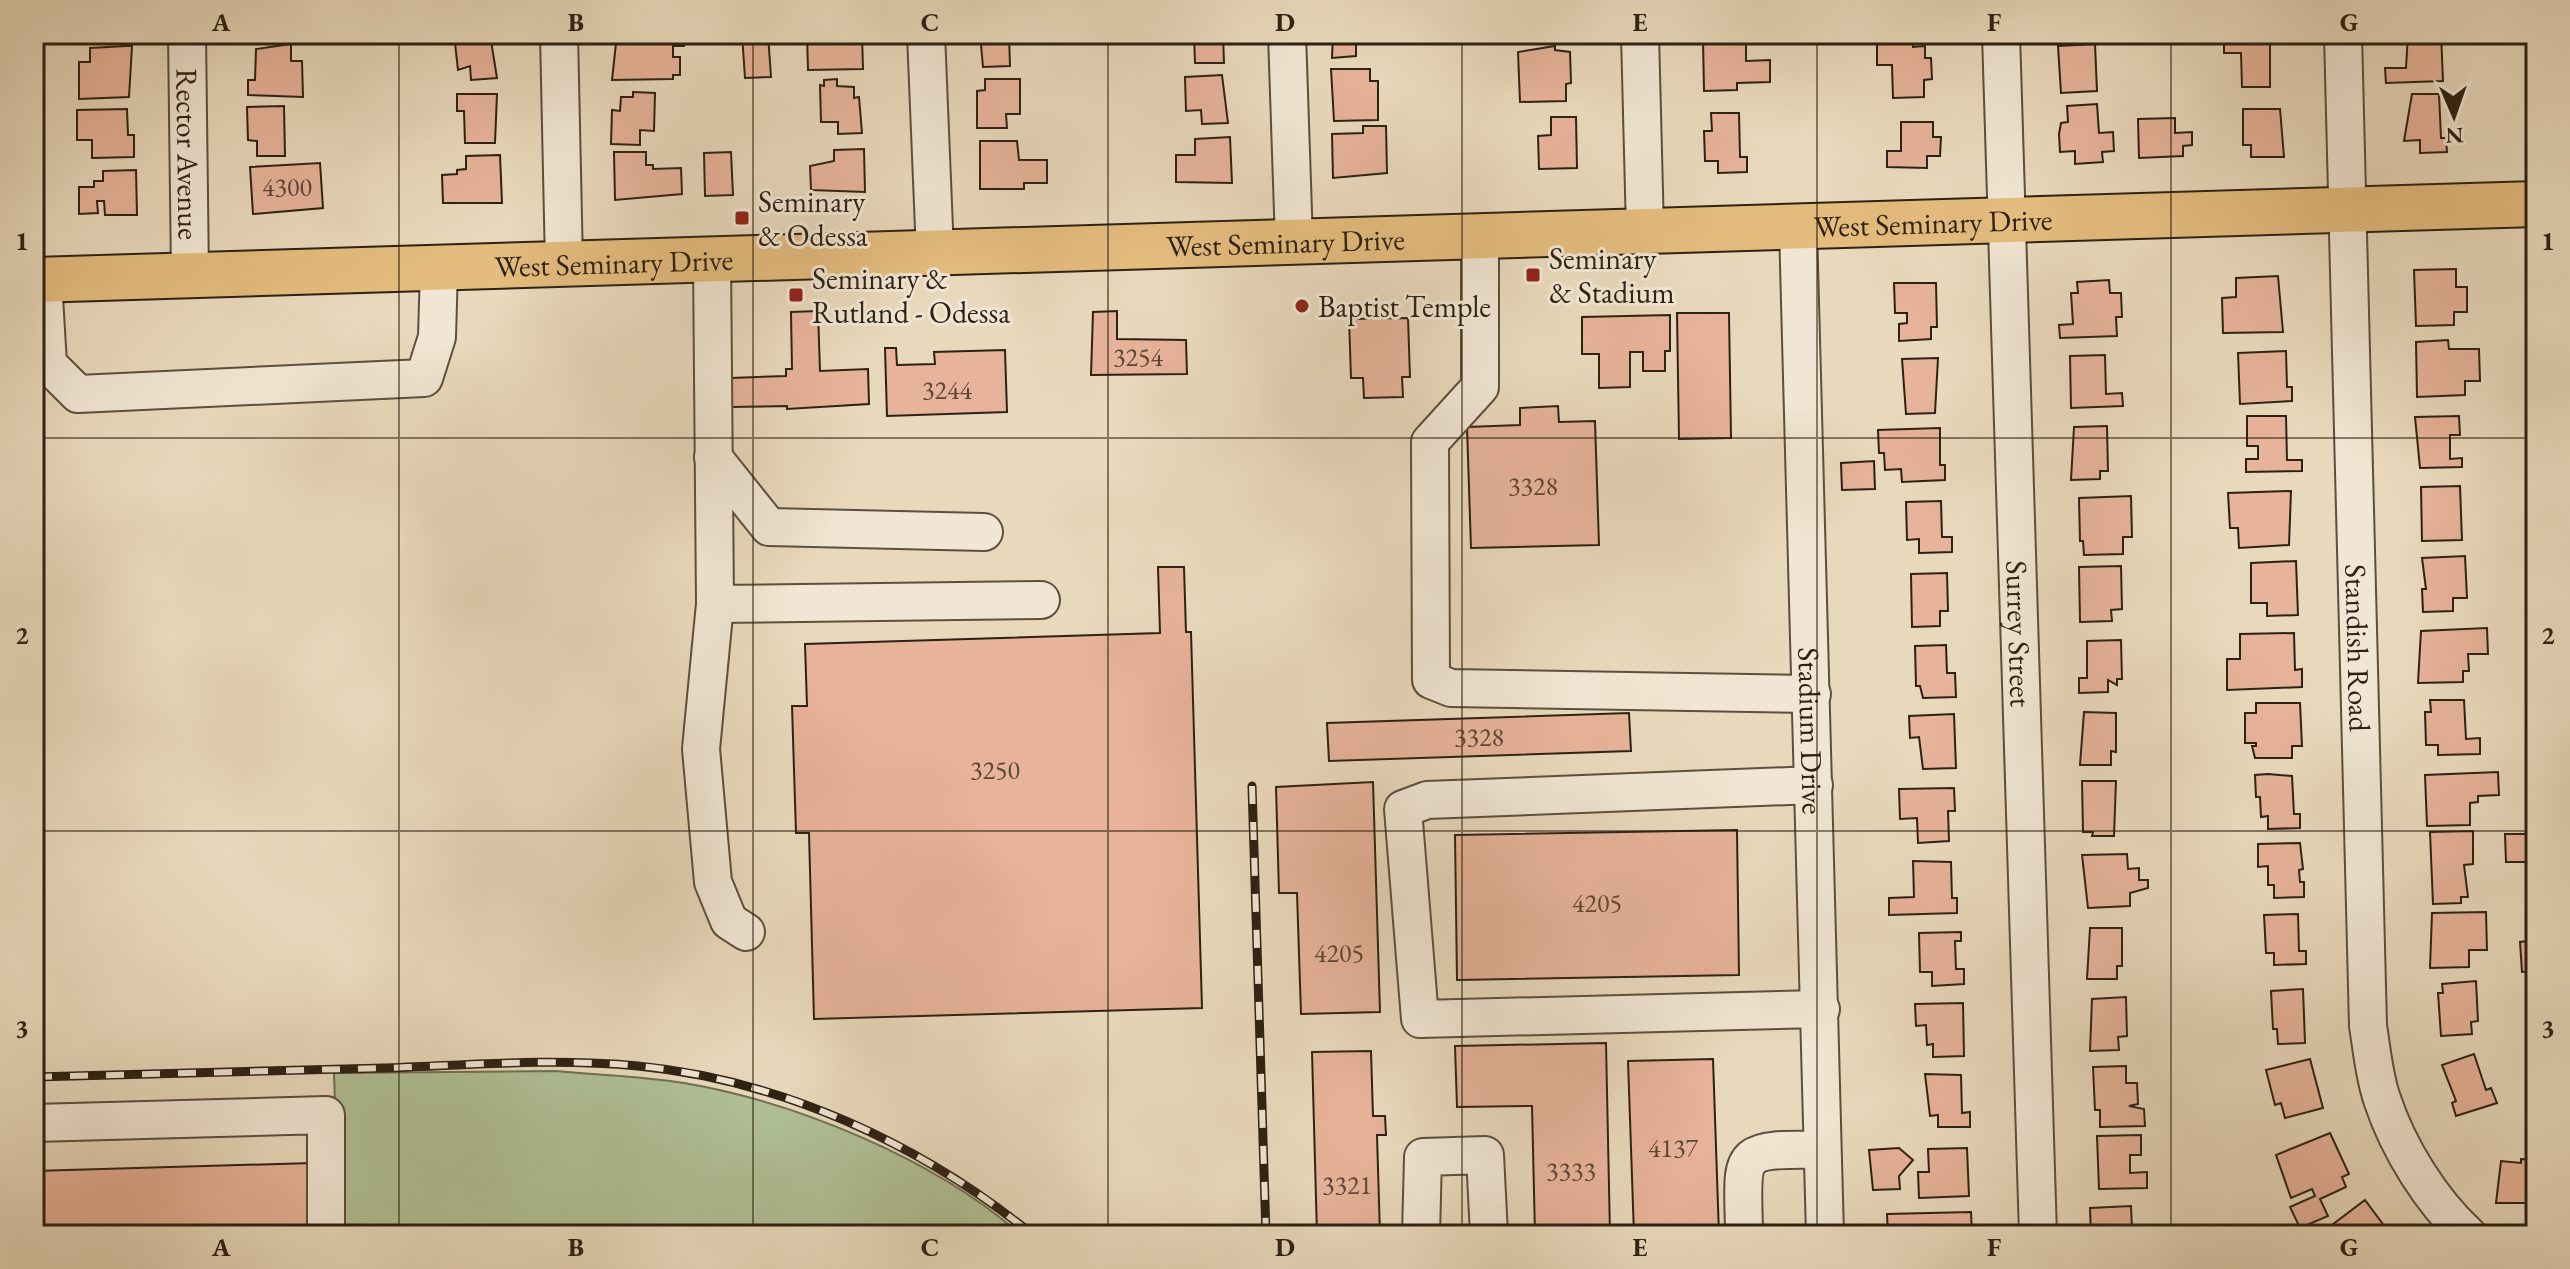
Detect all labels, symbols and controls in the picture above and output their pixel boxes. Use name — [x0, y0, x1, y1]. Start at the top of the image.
text: A — [211, 5, 231, 39]
text: B — [568, 5, 584, 39]
text: C — [921, 5, 939, 39]
text: D — [1275, 5, 1295, 39]
text: E — [1633, 5, 1648, 39]
text: F — [1987, 5, 2001, 39]
text: G — [2340, 5, 2359, 39]
street label: Rector Avenue — [168, 68, 209, 240]
north arrow — [2414, 76, 2494, 156]
text: N — [2445, 121, 2464, 150]
house number: 4300 — [262, 170, 312, 204]
place label: Seminary & Odessa — [758, 182, 868, 255]
street label: West Seminary Drive — [1813, 199, 2053, 245]
marker: Seminary & Odessa — [733, 209, 751, 227]
street label: West Seminary Drive — [1165, 219, 1405, 265]
text: 1 — [15, 224, 29, 258]
text: 1 — [2541, 224, 2555, 258]
street label: West Seminary Drive — [494, 239, 734, 286]
place label: Seminary & Stadium — [1549, 239, 1675, 312]
place label: Seminary & Rutland - Odessa — [812, 259, 1010, 332]
marker: Seminary & Stadium — [1524, 266, 1542, 284]
marker: Seminary & Rutland - Odessa — [787, 286, 805, 304]
place label: Baptist Temple — [1318, 287, 1491, 326]
marker: Baptist Temple — [1293, 297, 1311, 315]
house number: 3254 — [1113, 340, 1163, 374]
house number: 3244 — [922, 373, 972, 407]
house number: 3328 — [1508, 469, 1558, 503]
street label: Surrey Street — [1998, 560, 2041, 708]
street label: Standish Road — [2337, 563, 2380, 733]
text: 2 — [15, 618, 29, 652]
text: 2 — [2541, 618, 2555, 652]
street label: Stadium Drive — [1790, 647, 1833, 815]
house number: 3328 — [1454, 720, 1504, 754]
house number: 3250 — [970, 753, 1020, 787]
house number: 4205 — [1572, 886, 1622, 920]
house number: 4205 — [1314, 936, 1364, 970]
text: 3 — [15, 1011, 29, 1045]
text: 3 — [2541, 1011, 2555, 1045]
house number: 4137 — [1648, 1131, 1698, 1165]
house number: 3333 — [1546, 1154, 1596, 1188]
house number: 3321 — [1322, 1168, 1372, 1202]
text: A — [211, 1230, 231, 1264]
text: B — [568, 1230, 584, 1264]
text: C — [921, 1230, 939, 1264]
text: D — [1275, 1230, 1295, 1264]
text: E — [1633, 1230, 1648, 1264]
text: F — [1987, 1230, 2001, 1264]
text: G — [2340, 1230, 2359, 1264]

